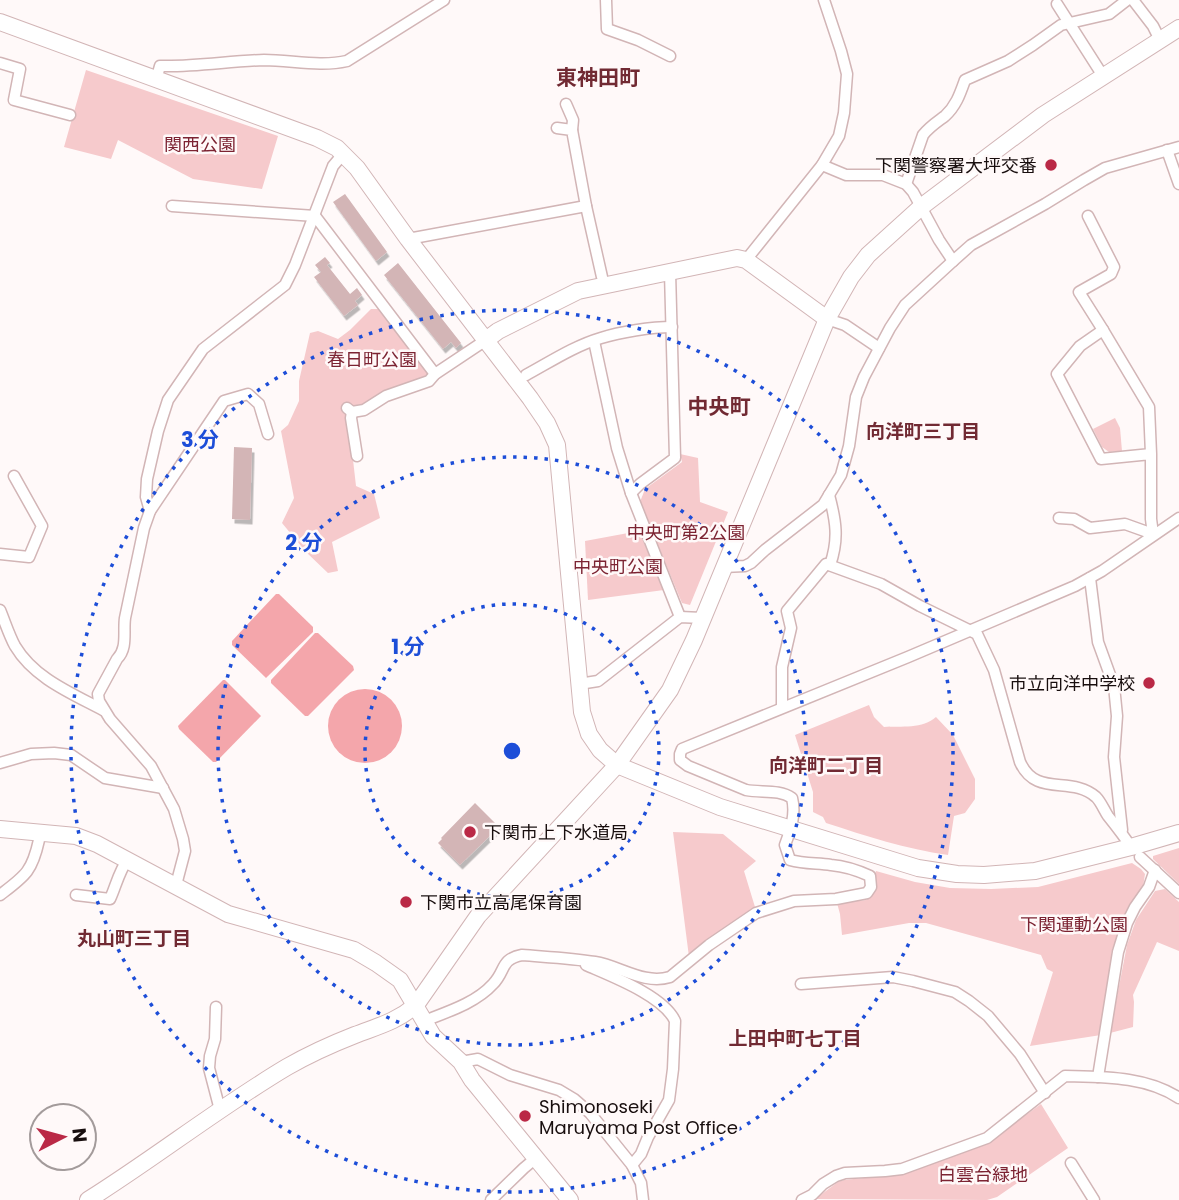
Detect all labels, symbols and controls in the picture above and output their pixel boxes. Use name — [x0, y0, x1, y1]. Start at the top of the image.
district label: 東神田町 — [556, 63, 640, 92]
park label: 関西公園 — [164, 132, 236, 157]
place label: 下関警察署大坪交番 — [875, 153, 1037, 178]
marker: 下関警察署大坪交番 — [1043, 157, 1059, 173]
park label: 春日町公園 — [327, 347, 417, 372]
district label: 中央町 — [688, 392, 751, 421]
district label: 向洋町三丁目 — [866, 418, 980, 445]
text: 3 分 — [181, 425, 219, 454]
park label: 中央町第2公園 — [627, 520, 745, 545]
text: 2 分 — [285, 528, 323, 557]
park label: 中央町公園 — [573, 554, 663, 579]
text: 1 分 — [391, 632, 425, 661]
place label: 市立向洋中学校 — [1009, 671, 1135, 696]
marker: 市立向洋中学校 — [1141, 675, 1157, 691]
centre of rings — [500, 739, 524, 763]
district label: 向洋町二丁目 — [769, 752, 883, 779]
place label: 下関市上下水道局 — [484, 820, 628, 845]
marker: 下関市上下水道局 — [462, 824, 478, 840]
place label: 下関市立高尾保育園 — [420, 890, 582, 915]
marker: 下関市立高尾保育園 — [398, 894, 414, 910]
park label: 下関運動公園 — [1020, 912, 1128, 937]
district label: 丸山町三丁目 — [77, 925, 191, 952]
district label: 上田中町七丁目 — [728, 1025, 862, 1052]
place label: Shimonoseki Maruyama Post Office — [539, 1094, 738, 1140]
north arrow — [28, 1102, 98, 1172]
marker: Shimonoseki Maruyama Post Office — [517, 1108, 533, 1124]
text: N — [65, 1127, 94, 1144]
park label: 白雲台緑地 — [938, 1162, 1028, 1187]

